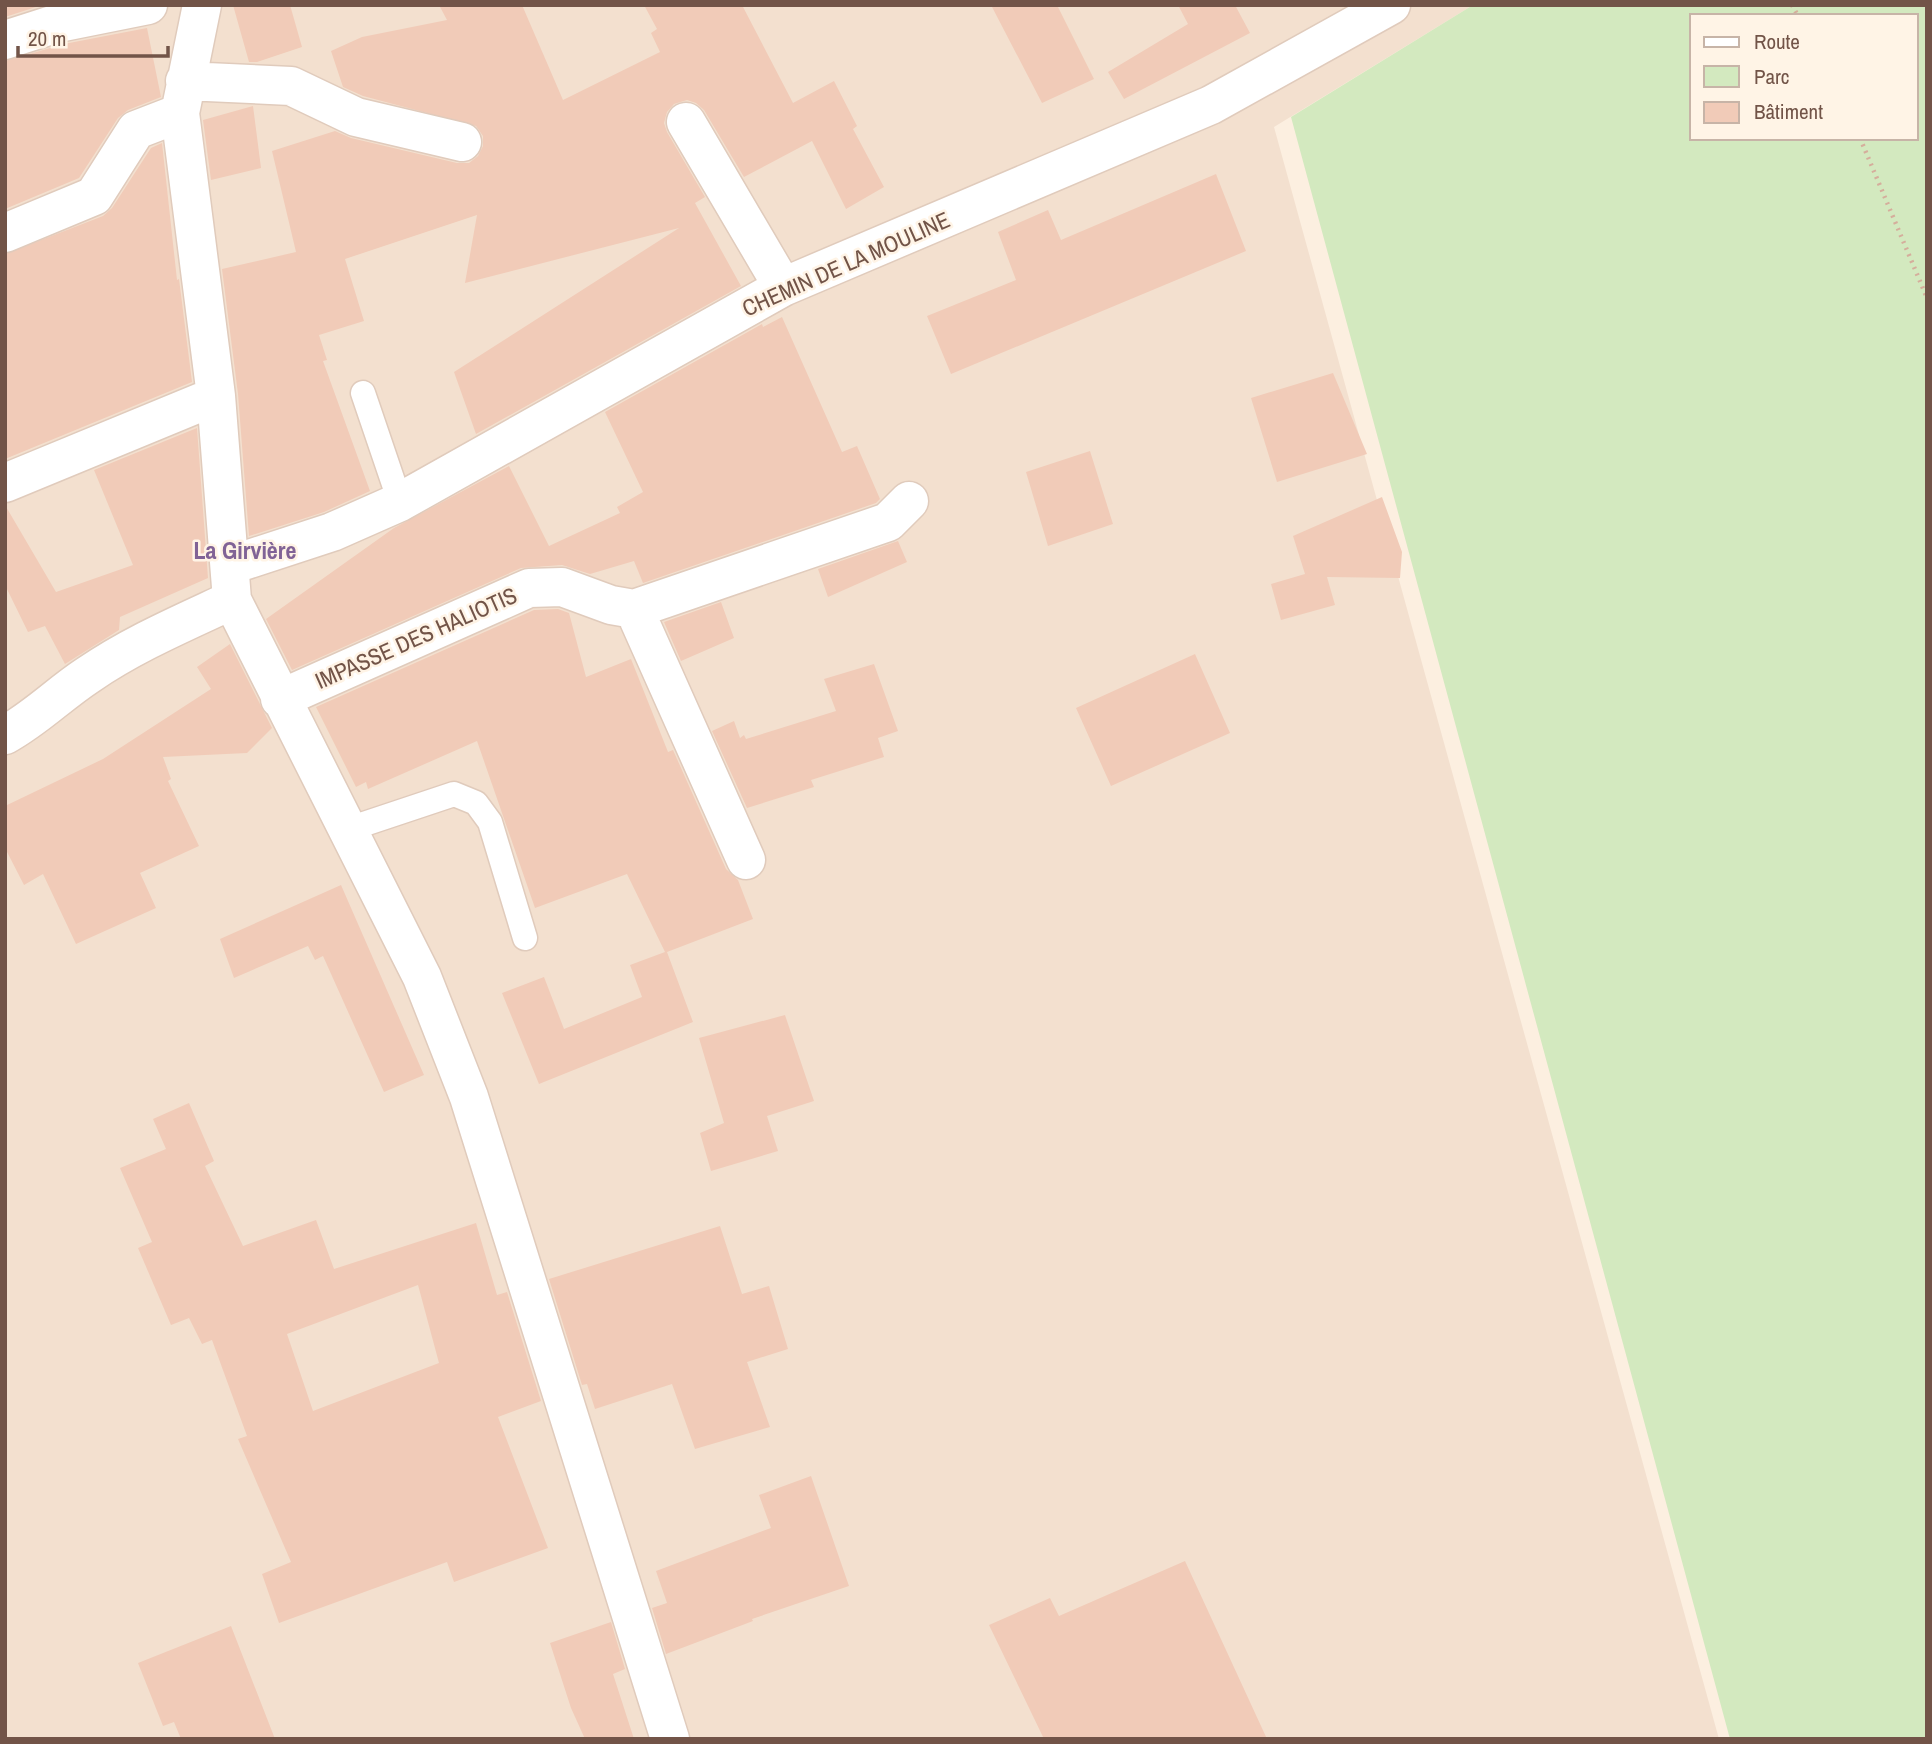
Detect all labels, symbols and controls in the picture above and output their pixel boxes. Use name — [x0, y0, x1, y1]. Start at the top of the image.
scale bar — [18, 14, 168, 58]
legend — [1690, 14, 1918, 140]
text: 20 m — [28, 24, 66, 53]
text: Route — [1754, 27, 1800, 56]
text: Parc — [1754, 62, 1789, 91]
text: Bâtiment — [1754, 97, 1823, 126]
street label: CHEMIN DE LA MOULINE — [737, 204, 955, 323]
district label: La Girvière — [194, 534, 296, 566]
street label: IMPASSE DES HALIOTIS — [310, 579, 522, 696]

